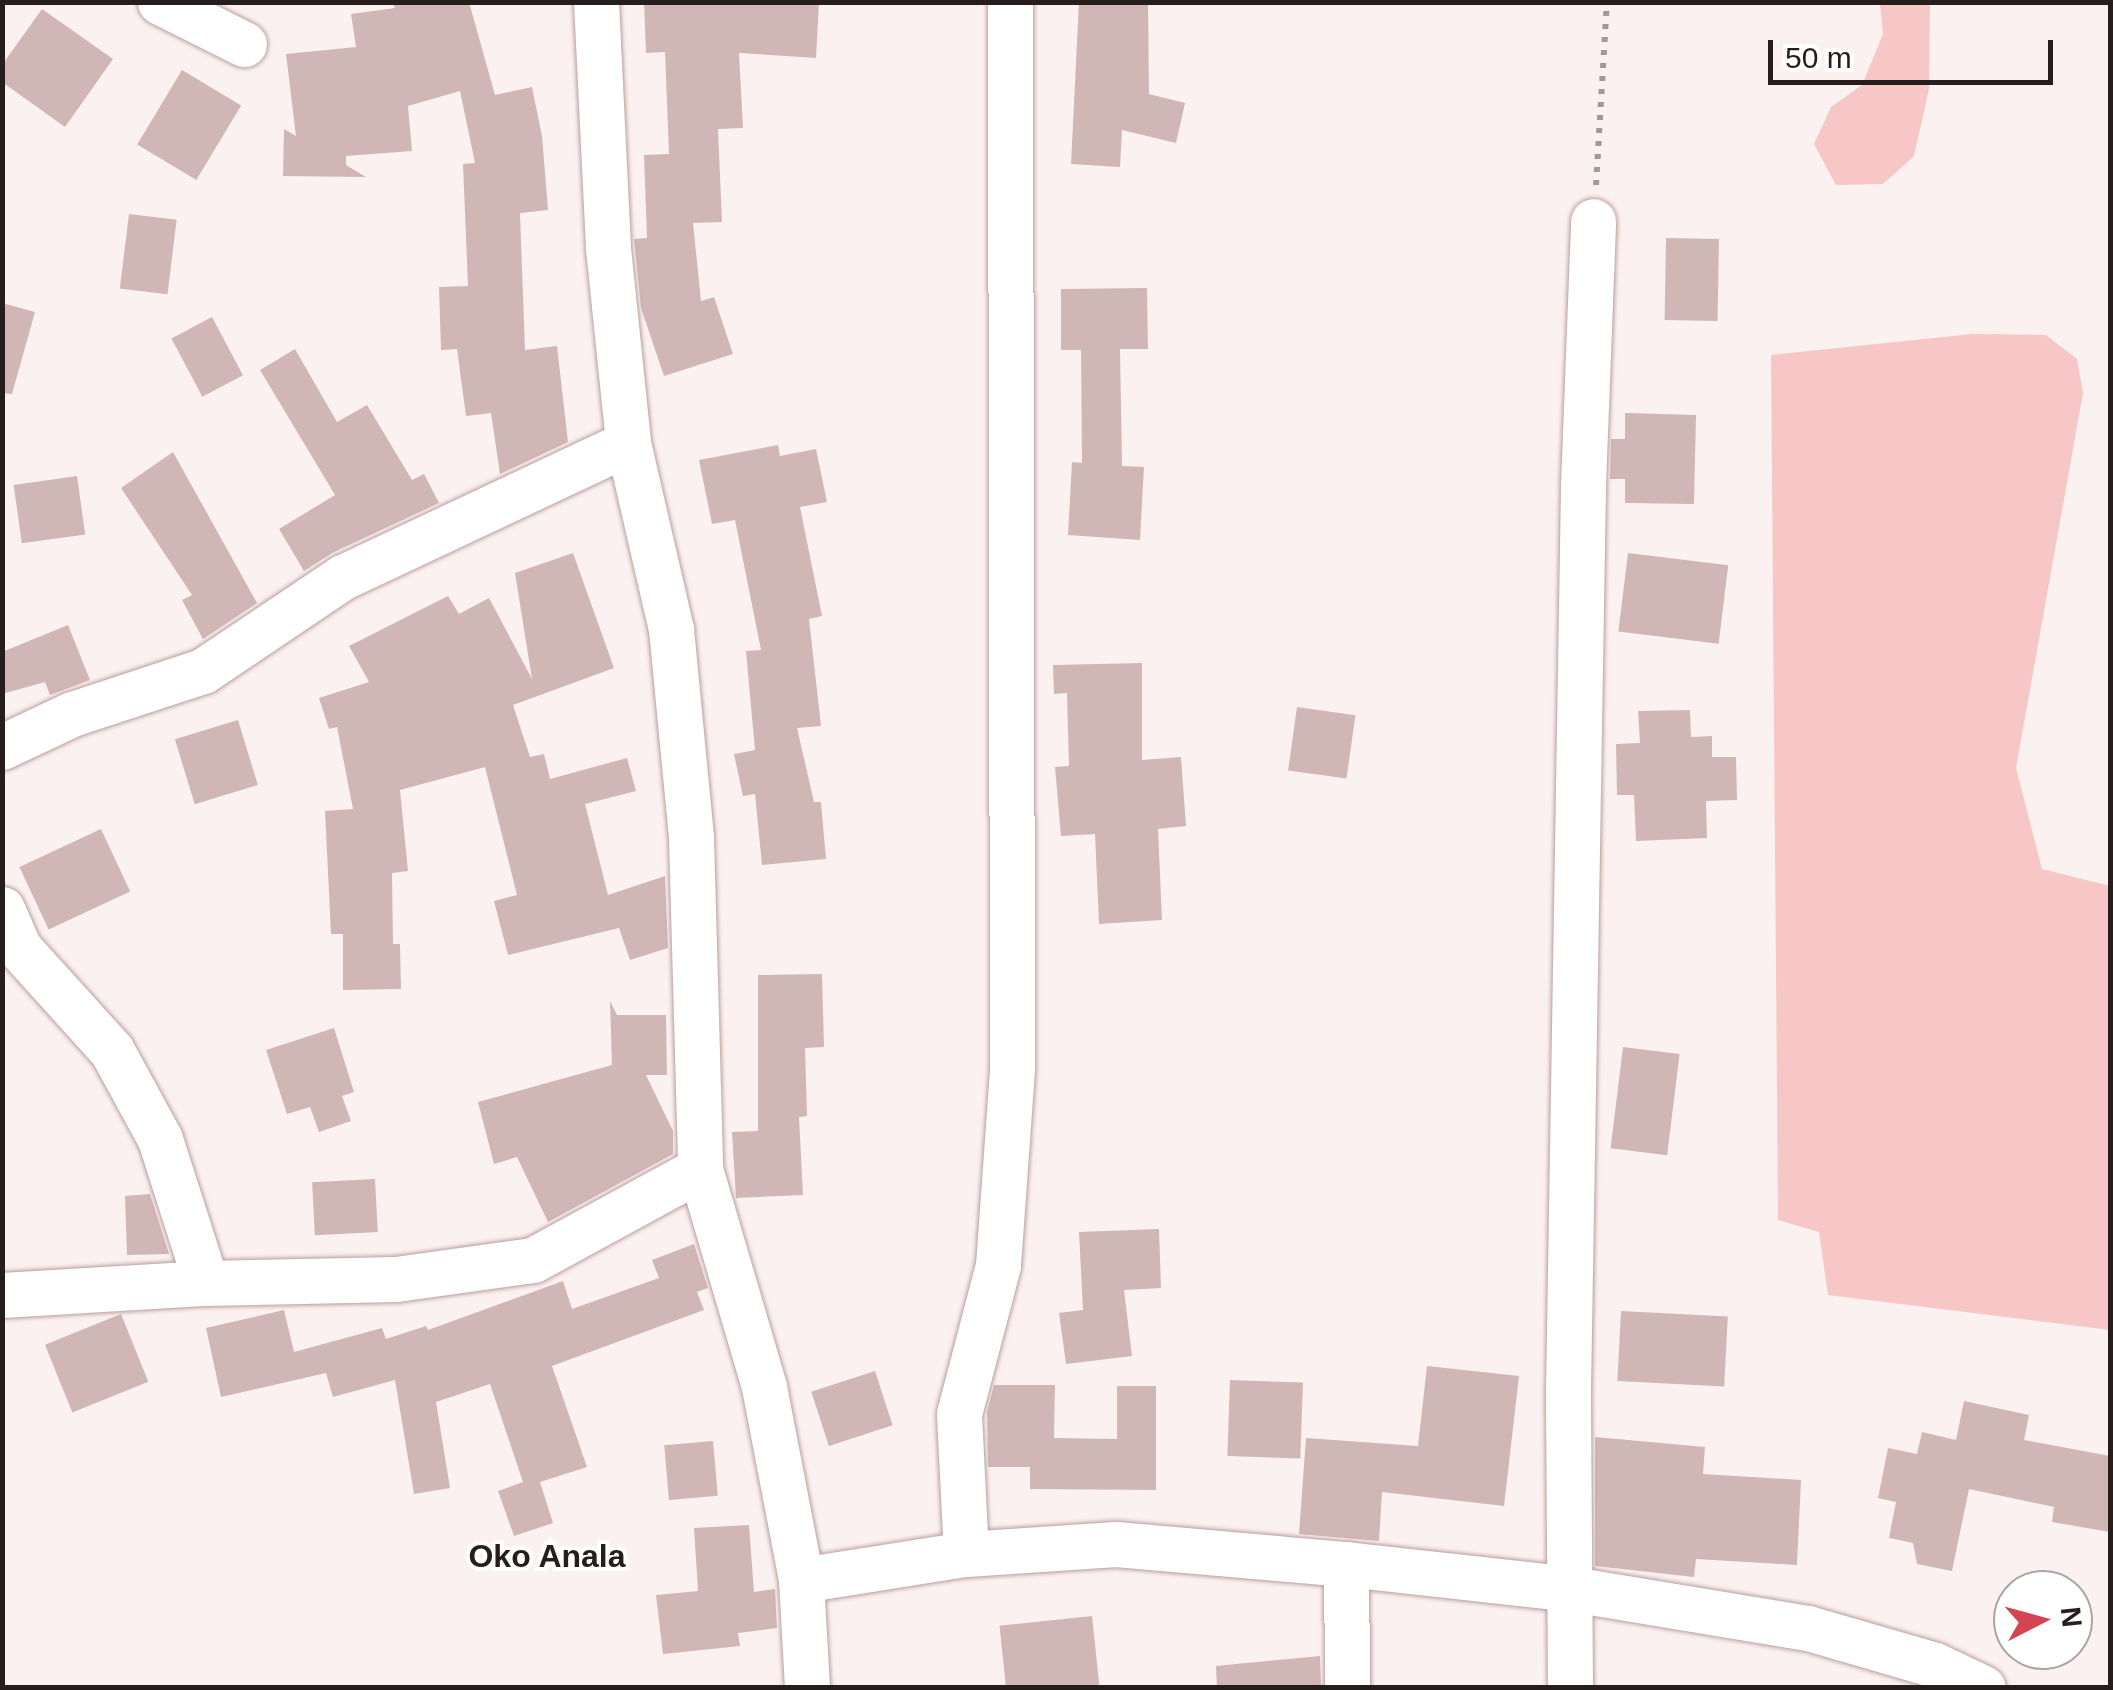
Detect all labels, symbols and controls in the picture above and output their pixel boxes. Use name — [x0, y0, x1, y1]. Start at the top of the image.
scale bar — [1773, 20, 2058, 82]
text: 50 m — [1785, 41, 1852, 74]
district label: Oko Anala — [468, 1537, 626, 1575]
north arrow — [1993, 1570, 2093, 1670]
text: N — [2055, 1605, 2088, 1629]

